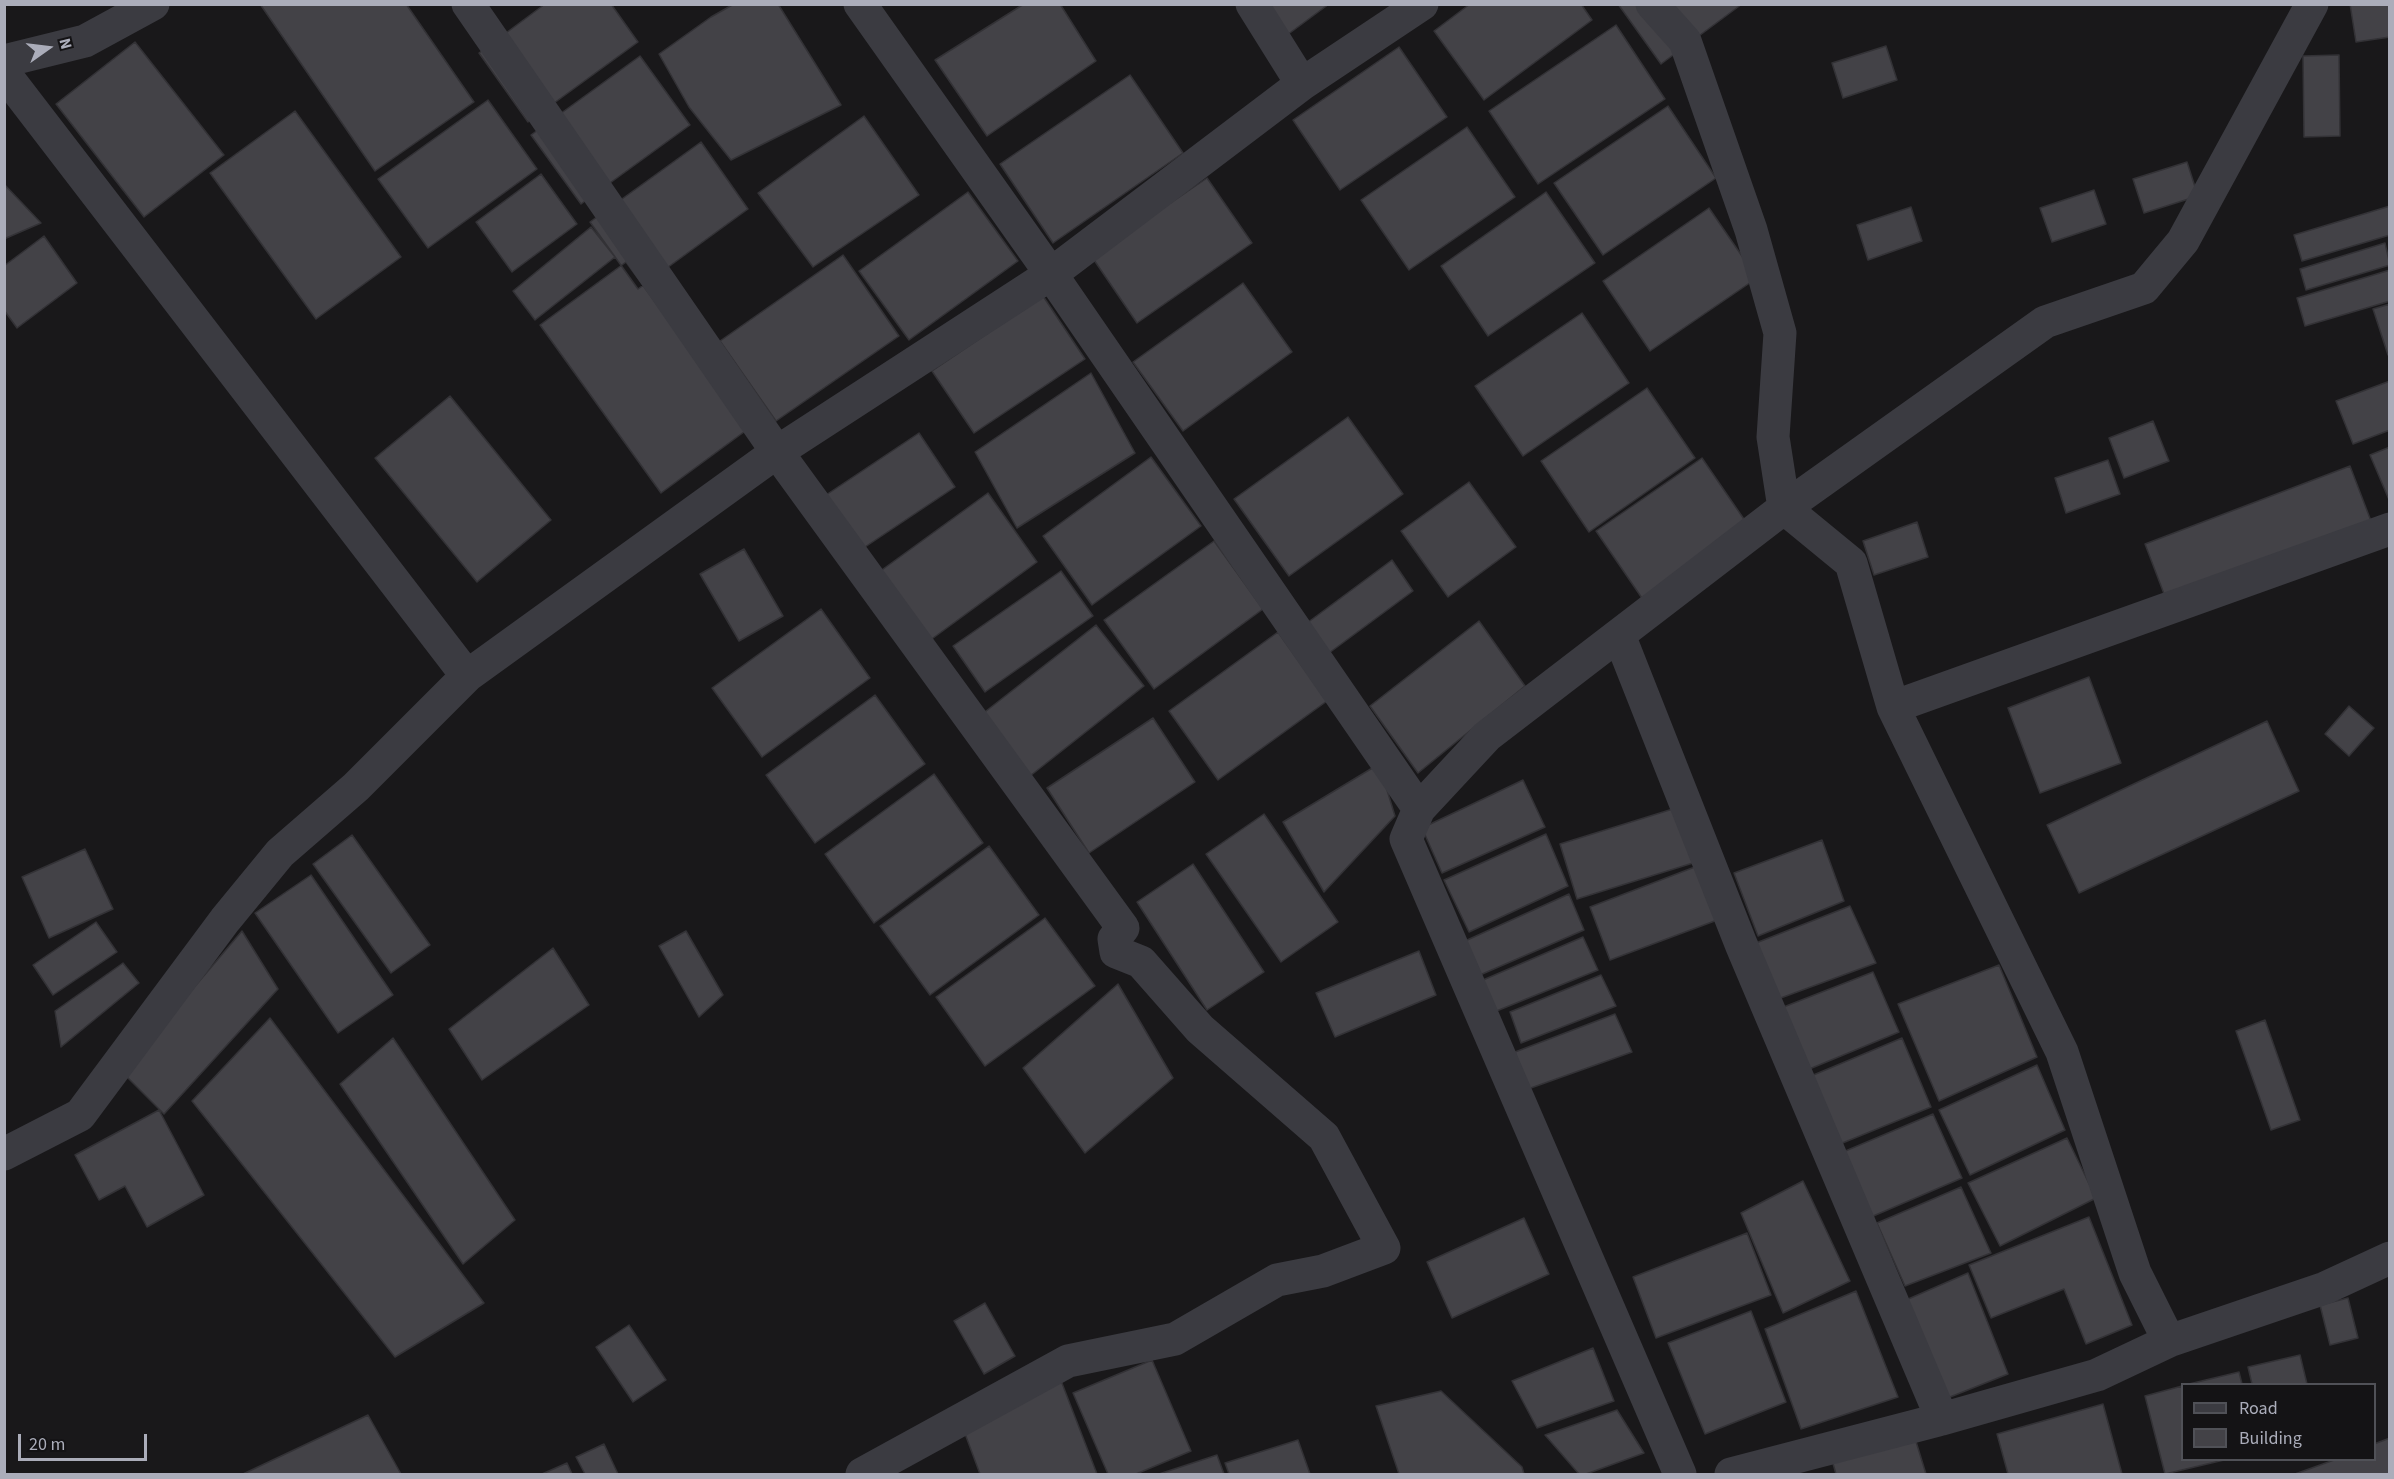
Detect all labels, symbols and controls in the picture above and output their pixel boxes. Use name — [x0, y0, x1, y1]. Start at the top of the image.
north arrow — [18, 18, 78, 78]
text: N — [54, 36, 77, 51]
legend — [2181, 1383, 2376, 1461]
text: Road — [2239, 1396, 2278, 1421]
scale bar — [21, 1422, 150, 1460]
text: Building — [2239, 1426, 2302, 1451]
text: 20 m — [29, 1432, 65, 1457]

